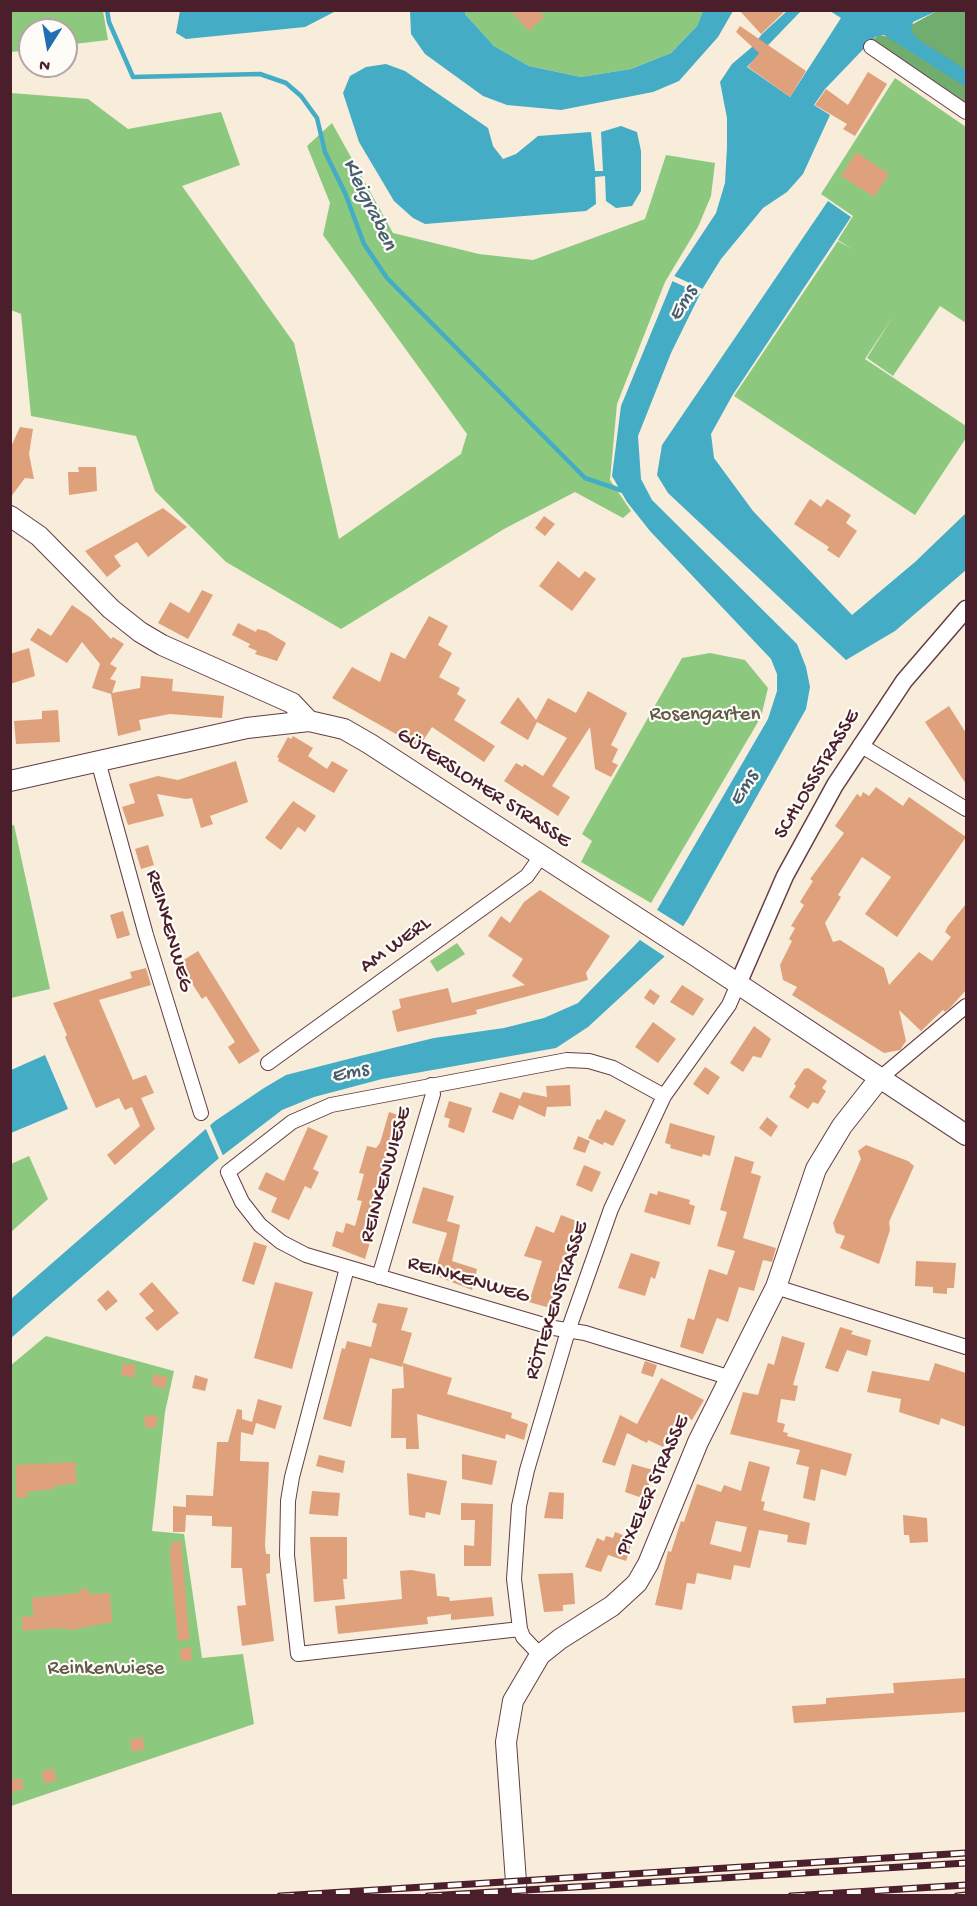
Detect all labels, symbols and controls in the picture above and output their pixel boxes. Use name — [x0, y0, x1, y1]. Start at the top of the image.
north arrow — [18, 18, 78, 78]
text: N — [38, 54, 52, 75]
water label: Kleigraben — [334, 155, 402, 255]
water label: Ems — [663, 281, 705, 327]
park label: Rosengarten — [650, 703, 760, 729]
street label: SCHLOSSSTRASSE — [769, 706, 867, 844]
street label: GÜTERSLOHER STRASSE — [391, 723, 575, 855]
water label: Ems — [724, 766, 766, 812]
street label: REINKENWEG — [139, 867, 197, 995]
street label: AM WERL — [356, 912, 436, 980]
water label: Ems — [329, 1057, 371, 1091]
street label: REINKENWIESE — [356, 1104, 418, 1246]
street label: RÖTTEKENSTRASSE — [521, 1219, 595, 1383]
street label: REINKENWEG — [404, 1252, 532, 1310]
street label: PIXELER STRASSE — [612, 1412, 696, 1560]
park label: Reinkenwiese — [48, 1657, 164, 1683]

